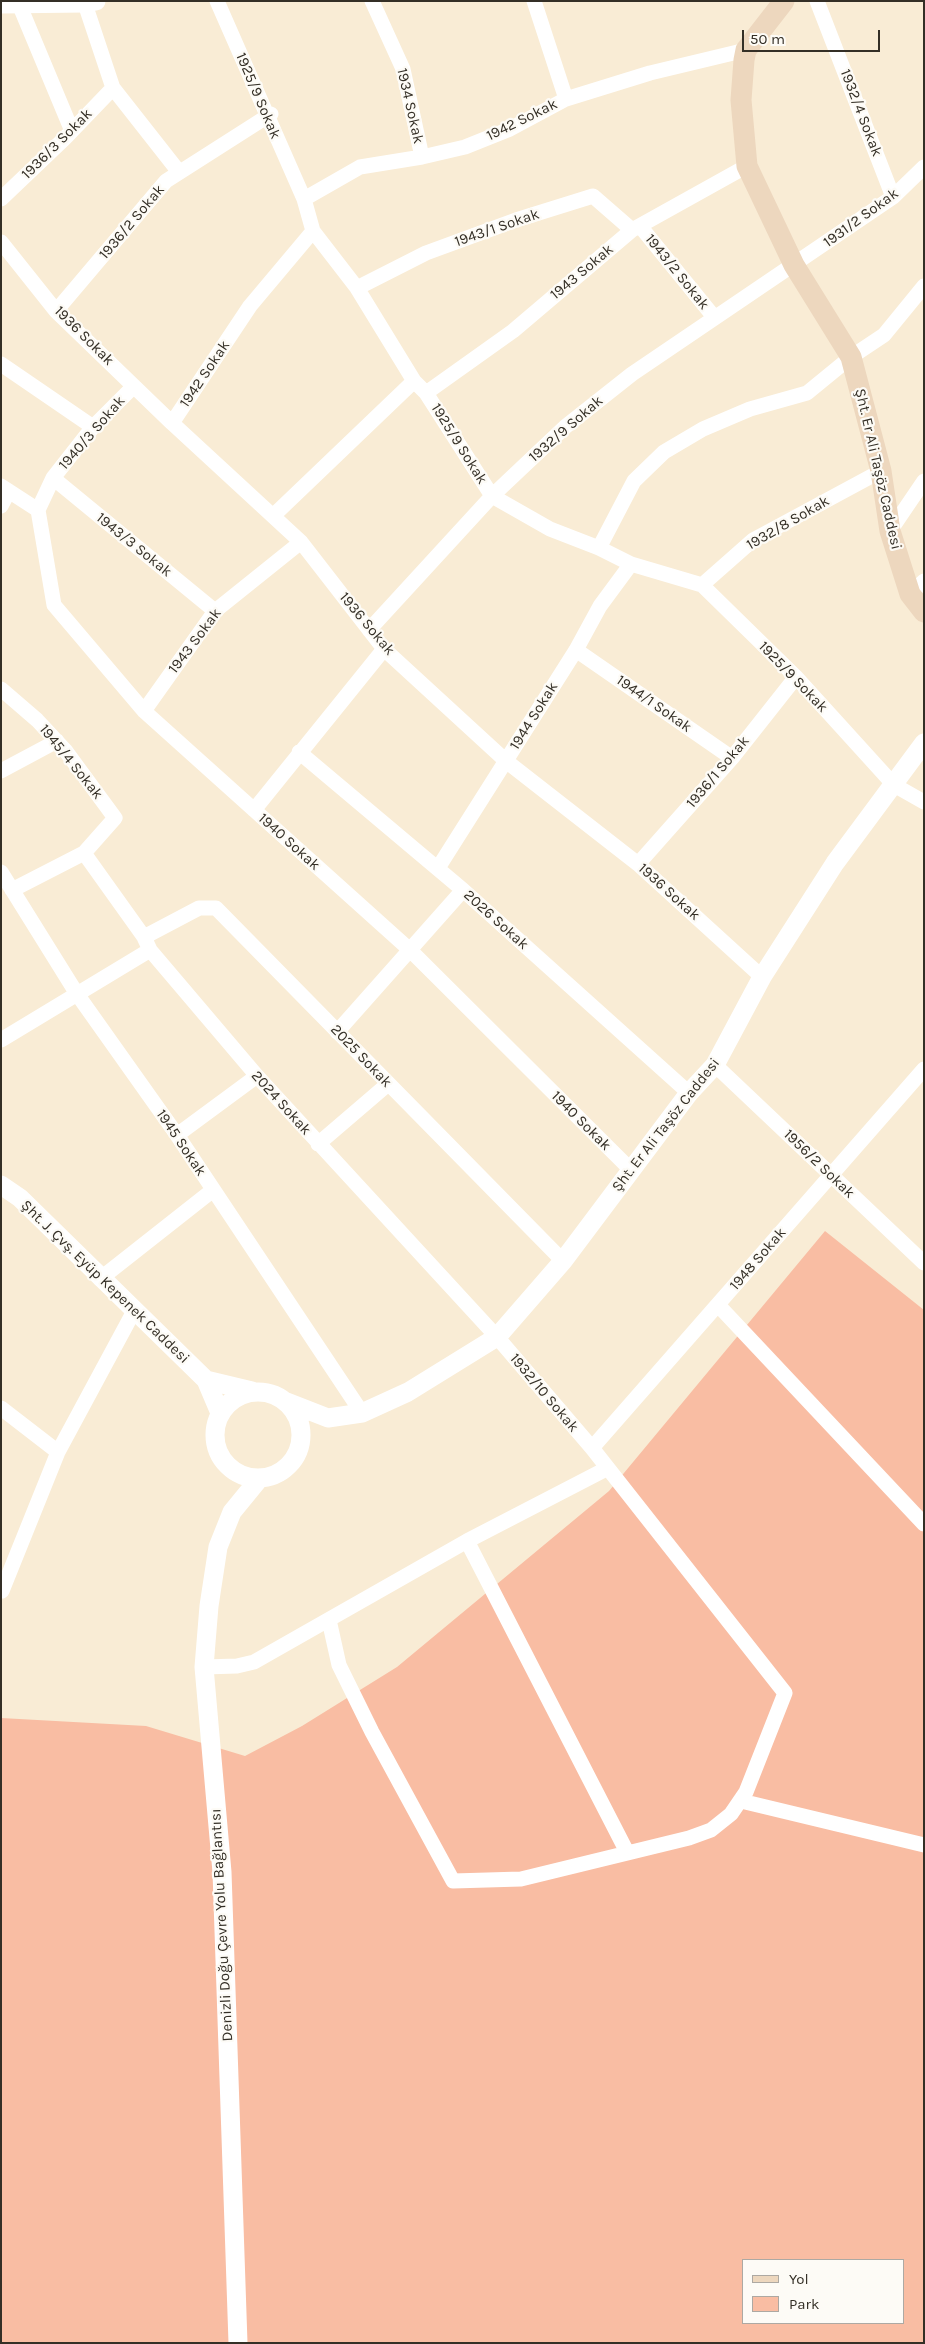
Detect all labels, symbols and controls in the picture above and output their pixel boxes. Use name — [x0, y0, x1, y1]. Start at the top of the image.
scale bar — [745, 20, 882, 52]
text: 50 m — [750, 30, 785, 48]
street label: 1925/9 Sokak — [232, 50, 284, 142]
street label: 1934 Sokak — [393, 67, 427, 145]
street label: 1932/4 Sokak — [836, 67, 886, 159]
street label: 1942 Sokak — [484, 95, 560, 145]
street label: 1936/3 Sokak — [18, 105, 96, 183]
street label: 1936/2 Sokak — [95, 181, 169, 263]
street label: 1931/2 Sokak — [820, 185, 902, 251]
street label: 1943/1 Sokak — [452, 205, 542, 251]
street label: 1943/2 Sokak — [641, 231, 713, 313]
street label: 1943 Sokak — [547, 240, 617, 304]
street label: 1936 Sokak — [50, 302, 118, 370]
street label: 1942 Sokak — [176, 337, 234, 411]
street label: Şht. Er Ali Taşöz Caddesi — [851, 387, 905, 551]
street label: 1940/3 Sokak — [55, 392, 129, 474]
street label: 1932/9 Sokak — [525, 392, 607, 466]
street label: 1925/9 Sokak — [427, 400, 491, 488]
street label: 1932/8 Sokak — [743, 492, 833, 554]
street label: 1943/3 Sokak — [93, 509, 175, 581]
street label: 1936 Sokak — [335, 589, 399, 659]
street label: 1943 Sokak — [165, 605, 225, 677]
street label: 1925/9 Sokak — [755, 638, 831, 716]
street label: 1944/1 Sokak — [613, 671, 695, 737]
street label: 1944 Sokak — [506, 679, 562, 753]
street label: 1945/4 Sokak — [35, 721, 107, 803]
street label: 1936/1 Sokak — [683, 732, 753, 812]
street label: 1940 Sokak — [254, 810, 324, 874]
street label: 1936 Sokak — [634, 860, 704, 924]
street label: 2026 Sokak — [460, 886, 532, 954]
street label: 2025 Sokak — [326, 1021, 396, 1091]
street label: Şht. Er Ali Taşöz Caddesi — [608, 1055, 724, 1195]
street label: 2024 Sokak — [247, 1067, 315, 1139]
street label: 1940 Sokak — [547, 1087, 615, 1155]
street label: 1945 Sokak — [152, 1106, 210, 1180]
street label: 1956/2 Sokak — [780, 1126, 858, 1202]
street label: Şht. J. Çvş. Eyüp Kepenek Caddesi — [17, 1197, 193, 1367]
street label: 1948 Sokak — [726, 1224, 790, 1294]
street label: 1932/10 Sokak — [506, 1350, 582, 1436]
street label: Denizli Doğu Çevre Yolu Bağlantısı — [207, 1808, 237, 2042]
legend — [742, 2259, 905, 2324]
text: Yol — [789, 2270, 809, 2288]
text: Park — [789, 2295, 819, 2313]

